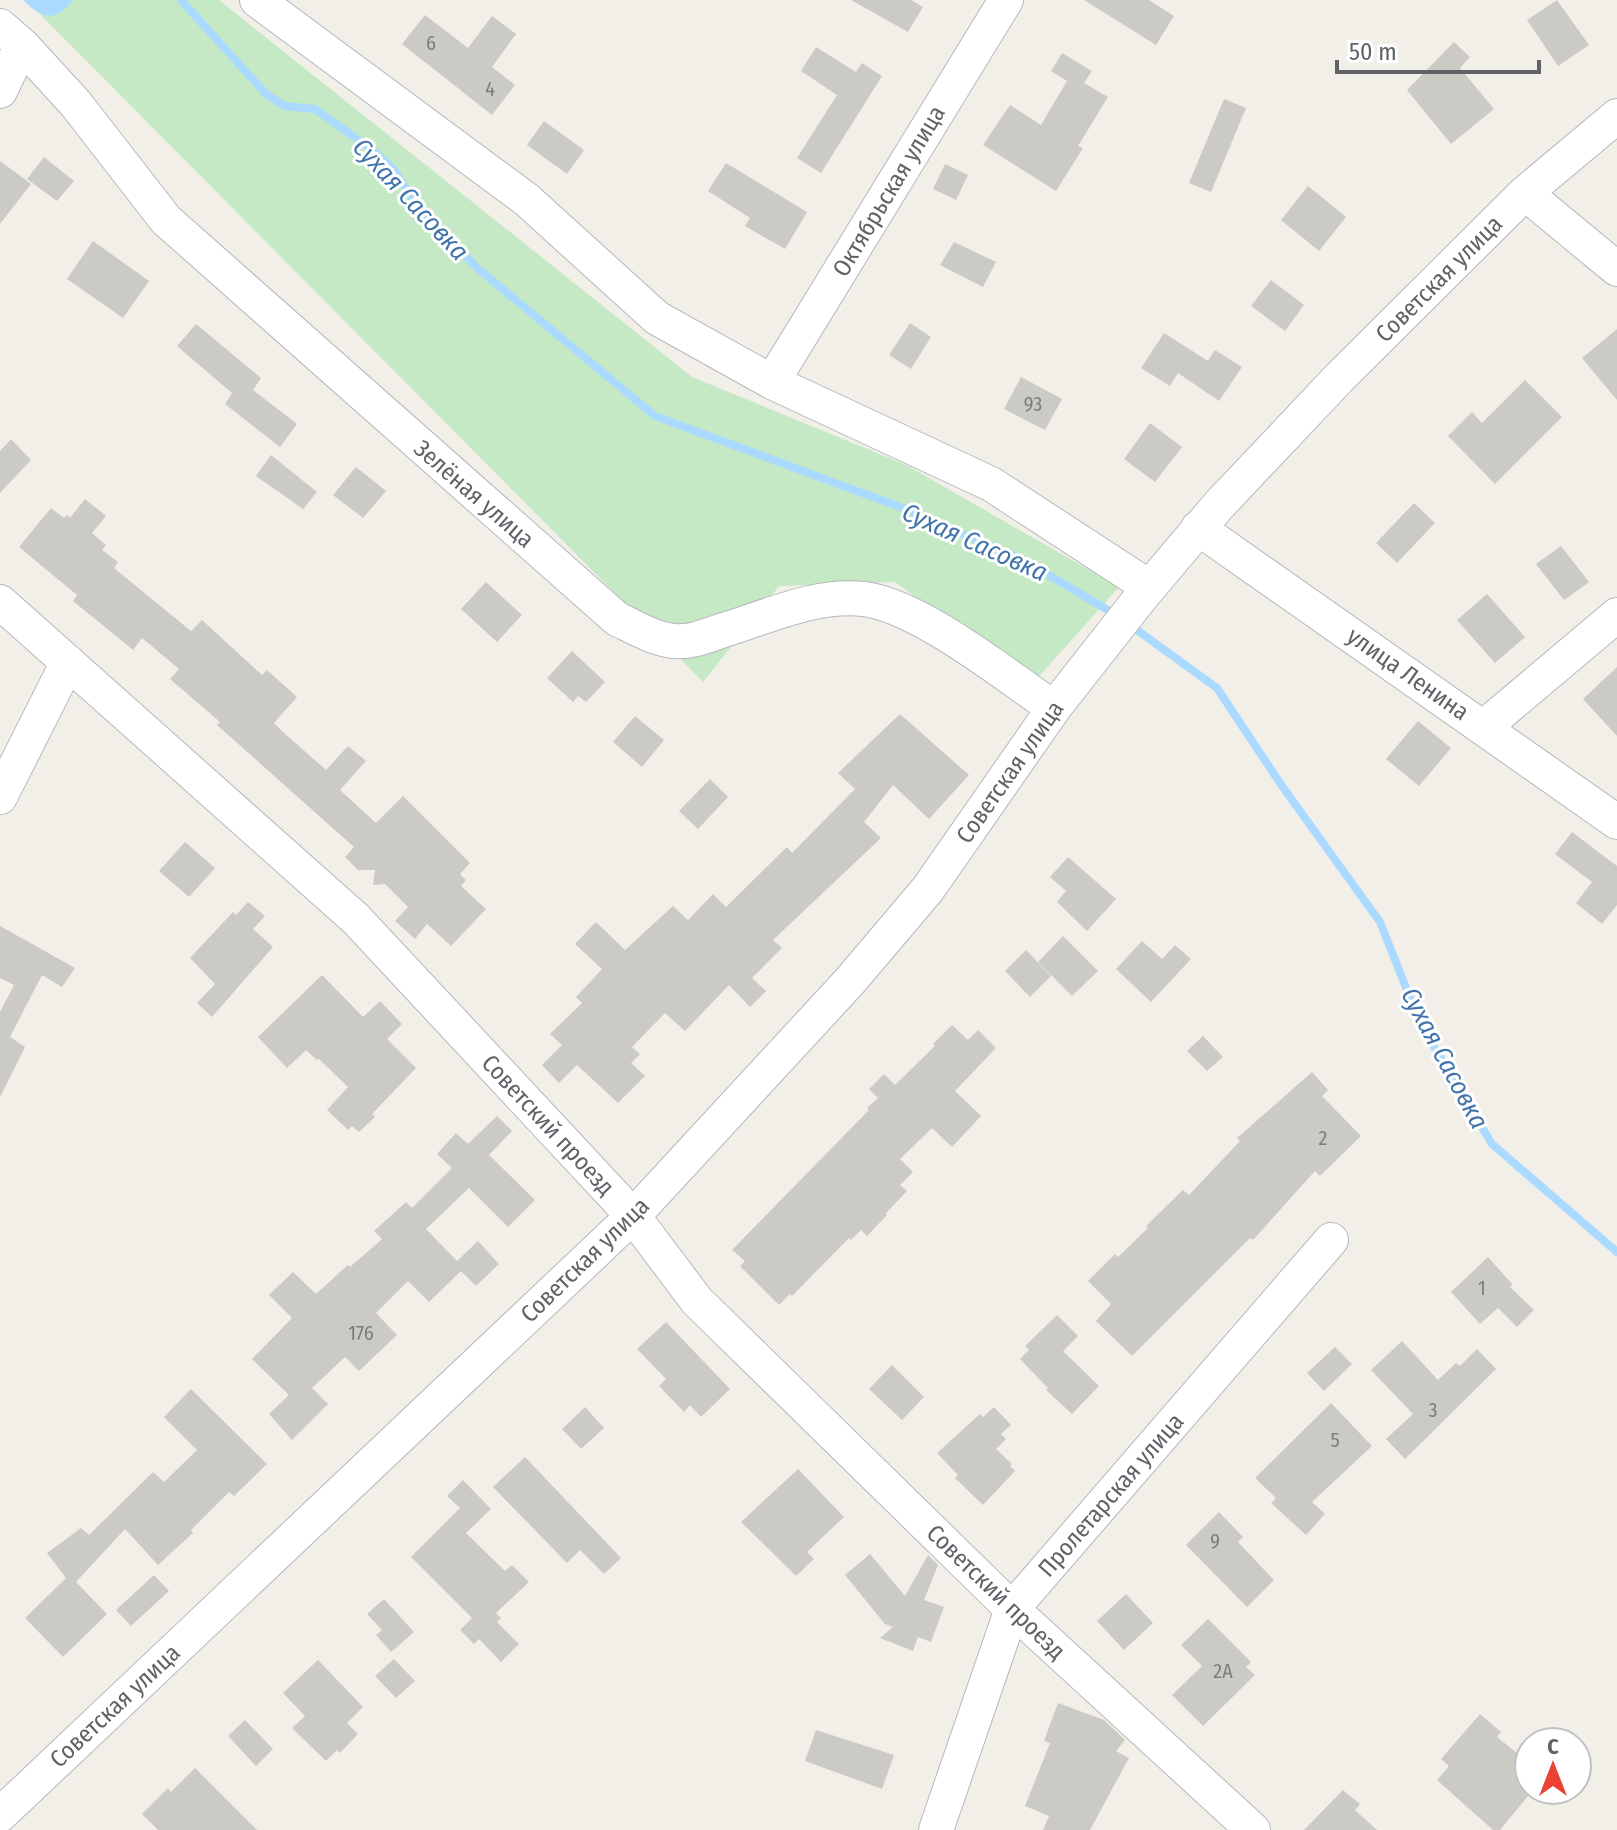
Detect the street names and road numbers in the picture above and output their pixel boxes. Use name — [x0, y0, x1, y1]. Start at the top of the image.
street label: Октябрьская улица — [827, 100, 951, 282]
street label: Советская улица — [1370, 210, 1508, 348]
street label: Зелёная улица — [408, 434, 540, 554]
street label: улица Ленина — [1342, 622, 1474, 726]
street label: Советская улица — [951, 695, 1069, 849]
street label: Советский проезд — [476, 1049, 620, 1201]
street label: Советская улица — [515, 1192, 655, 1328]
street label: Пролетарская улица — [1032, 1408, 1190, 1582]
street label: Советский проезд — [921, 1519, 1071, 1665]
street label: Советская улица — [44, 1639, 186, 1773]

